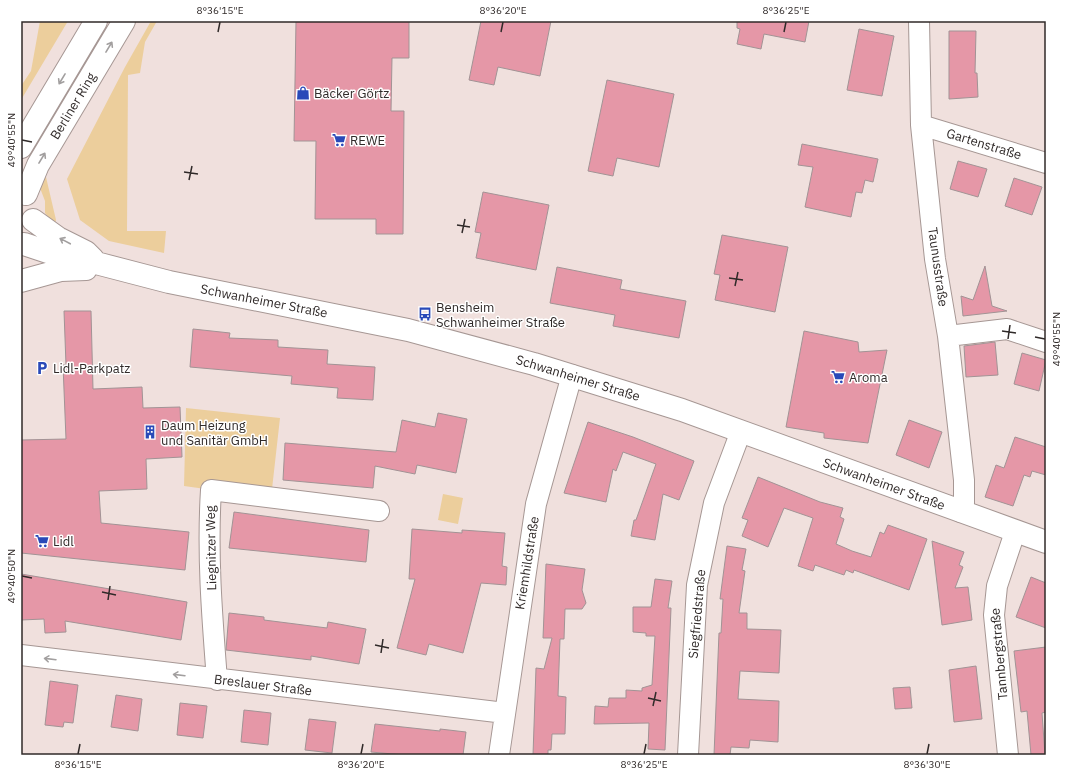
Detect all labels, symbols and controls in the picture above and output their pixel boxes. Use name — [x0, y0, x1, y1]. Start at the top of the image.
text: 8°36'15"E — [196, 4, 244, 17]
text: 8°36'20"E — [479, 4, 527, 17]
text: 8°36'25"E — [762, 4, 810, 17]
one-way arrow — [105, 42, 113, 53]
street label: Berliner Ring — [46, 69, 100, 143]
one-way arrow — [57, 73, 65, 85]
shop icon: Bäcker Görtz — [295, 85, 311, 101]
place label: Bäcker Görtz — [314, 85, 389, 102]
text: 49°40'55"N — [5, 113, 18, 167]
street label: Gartenstraße — [944, 125, 1024, 163]
supermarket icon: REWE — [331, 132, 347, 148]
place label: REWE — [350, 132, 385, 149]
one-way arrow — [39, 152, 47, 164]
street label: Taunusstraße — [924, 226, 952, 308]
one-way arrow — [59, 237, 71, 245]
street label: Schwanheimer Straße — [199, 280, 329, 322]
place label: Bensheim Schwanheimer Straße — [436, 299, 565, 331]
bus stop icon: Bensheim Schwanheimer Straße — [417, 306, 433, 322]
text: 49°40'55"N — [1050, 312, 1063, 366]
street label: Schwanheimer Straße — [514, 351, 642, 405]
parking icon: Lidl-Parkpatz — [34, 360, 50, 376]
place label: Lidl-Parkpatz — [53, 360, 130, 377]
supermarket icon: Aroma — [830, 369, 846, 385]
place label: Aroma — [849, 369, 888, 386]
place label: Daum Heizung und Sanitär GmbH — [161, 417, 268, 449]
building icon: Daum Heizung und Sanitär GmbH — [142, 424, 158, 440]
street label: Schwanheimer Straße — [821, 454, 947, 514]
street label: Liegnitzer Weg — [202, 505, 220, 591]
street label: Kriemhildstraße — [511, 515, 543, 611]
supermarket icon: Lidl — [34, 533, 50, 549]
place label: Lidl — [53, 533, 74, 550]
text: 49°40'50"N — [5, 549, 18, 603]
street label: Siegfriedstraße — [685, 569, 709, 659]
street label: Tannbergstraße — [987, 607, 1011, 701]
one-way arrow — [43, 655, 56, 663]
one-way arrow — [172, 671, 185, 679]
street label: Breslauer Straße — [213, 671, 313, 699]
text: 8°36'15"E — [54, 758, 102, 771]
text: 8°36'20"E — [337, 758, 385, 771]
text: 8°36'25"E — [620, 758, 668, 771]
text: 8°36'30"E — [903, 758, 951, 771]

